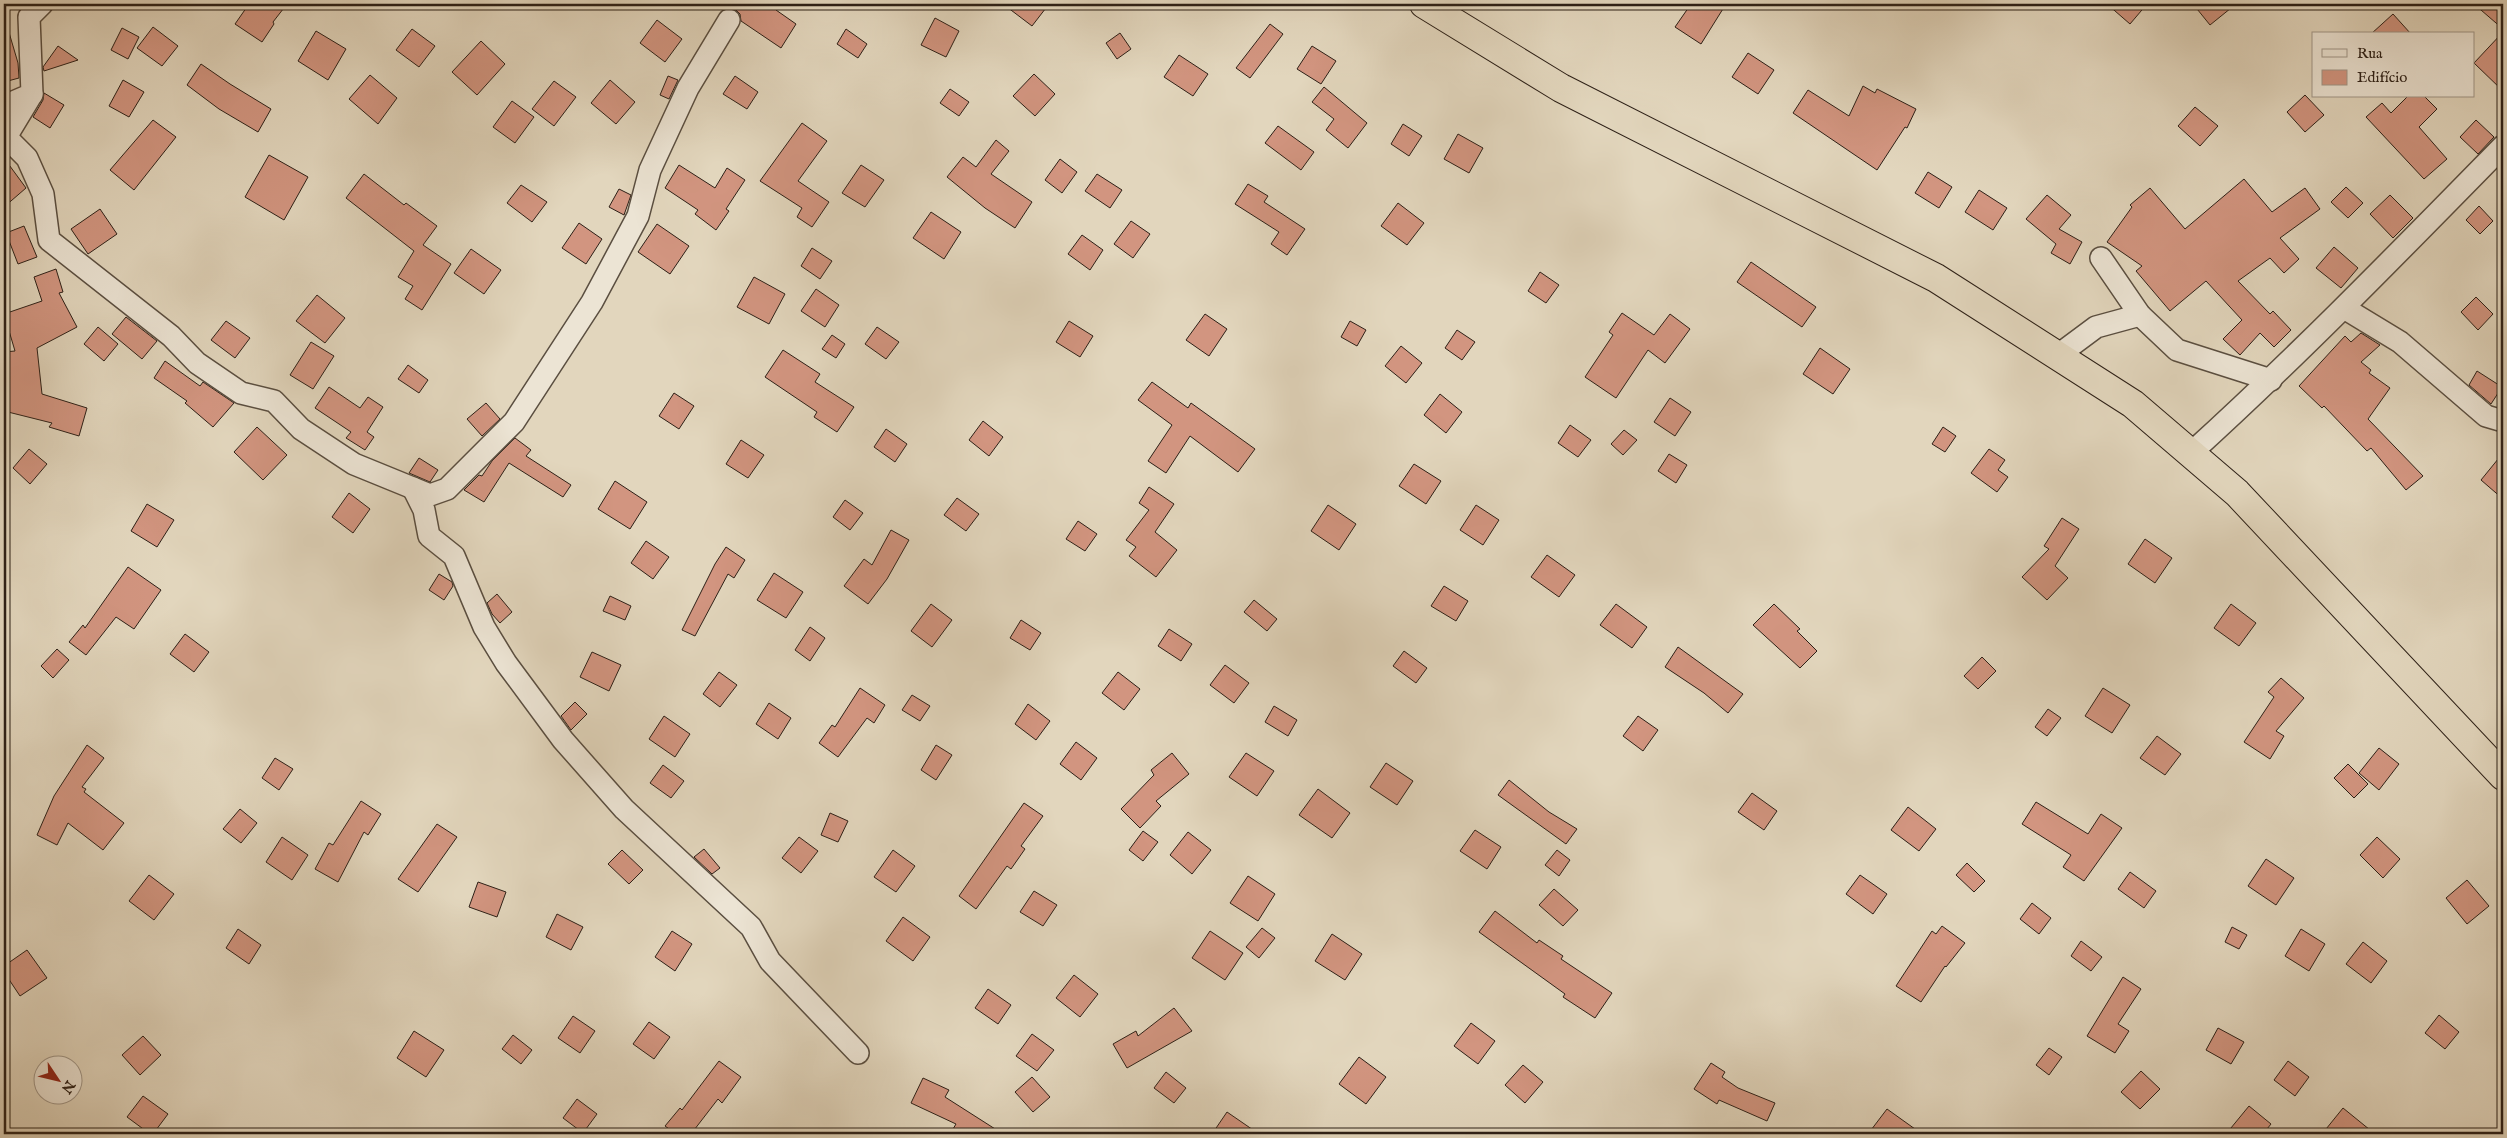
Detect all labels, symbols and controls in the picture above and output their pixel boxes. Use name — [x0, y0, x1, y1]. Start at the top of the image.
legend — [2312, 32, 2474, 98]
text: Rua — [2357, 44, 2383, 63]
text: Edifício — [2357, 68, 2407, 87]
north arrow — [32, 1056, 82, 1106]
text: N — [57, 1076, 79, 1097]

